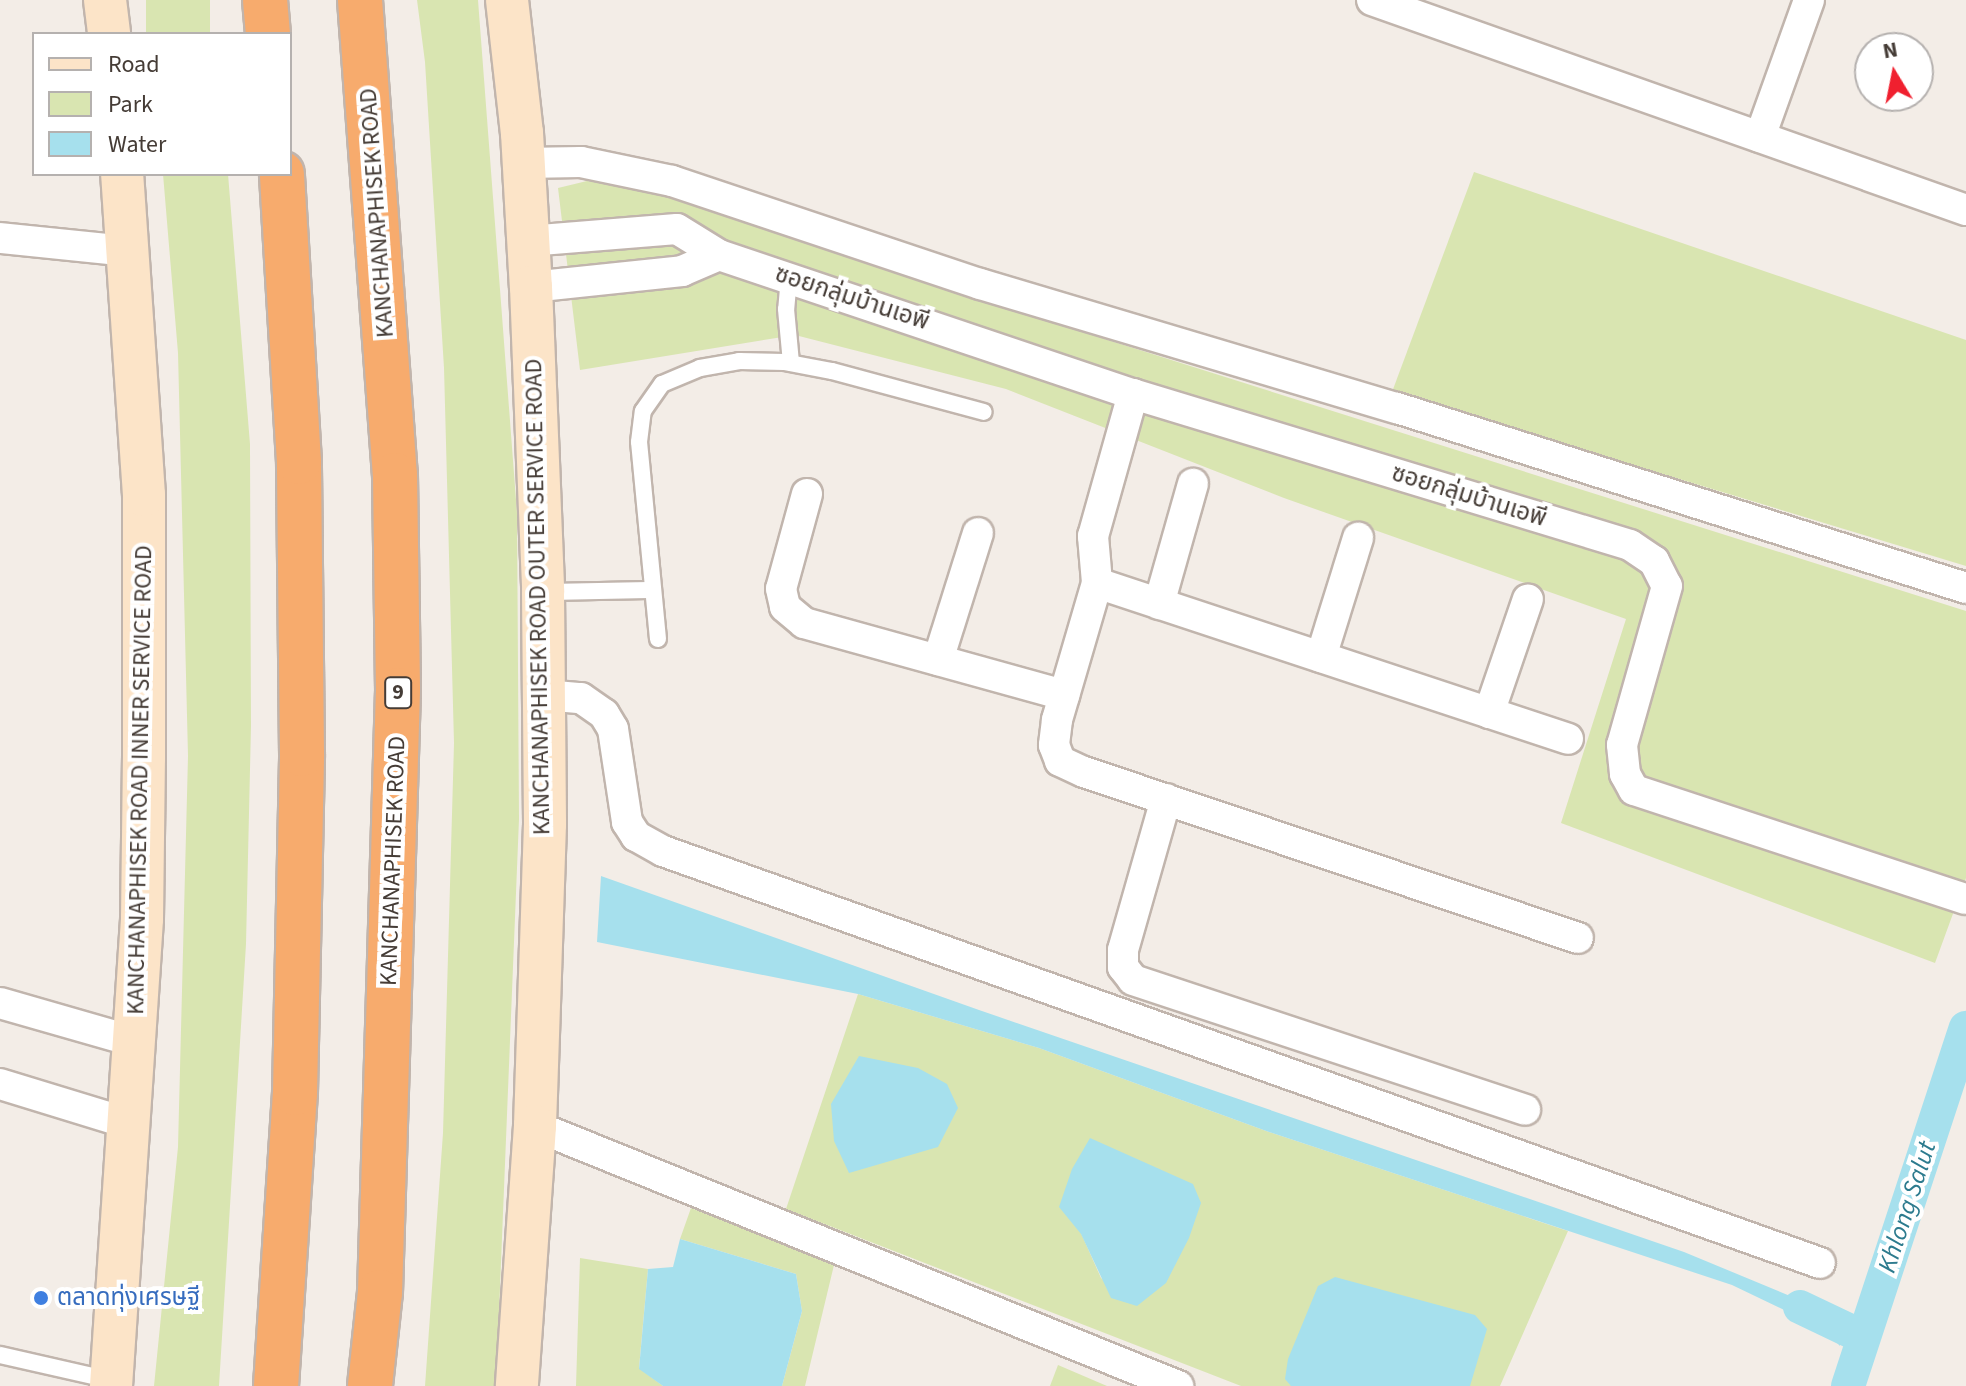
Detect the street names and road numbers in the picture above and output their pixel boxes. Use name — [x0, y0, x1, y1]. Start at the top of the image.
street label: KANCHANAPHISEK ROAD — [354, 87, 400, 339]
street label: ซอยกลุ่มบ้านเอพี — [771, 260, 933, 336]
street label: KANCHANAPHISEK ROAD OUTER SERVICE ROAD — [519, 359, 557, 835]
street label: ซอยกลุ่มบ้านเอพี — [1388, 459, 1550, 533]
street label: KANCHANAPHISEK ROAD INNER SERVICE ROAD — [122, 545, 158, 1015]
road number: 9 — [384, 675, 412, 711]
street label: KANCHANAPHISEK ROAD — [374, 736, 412, 986]

